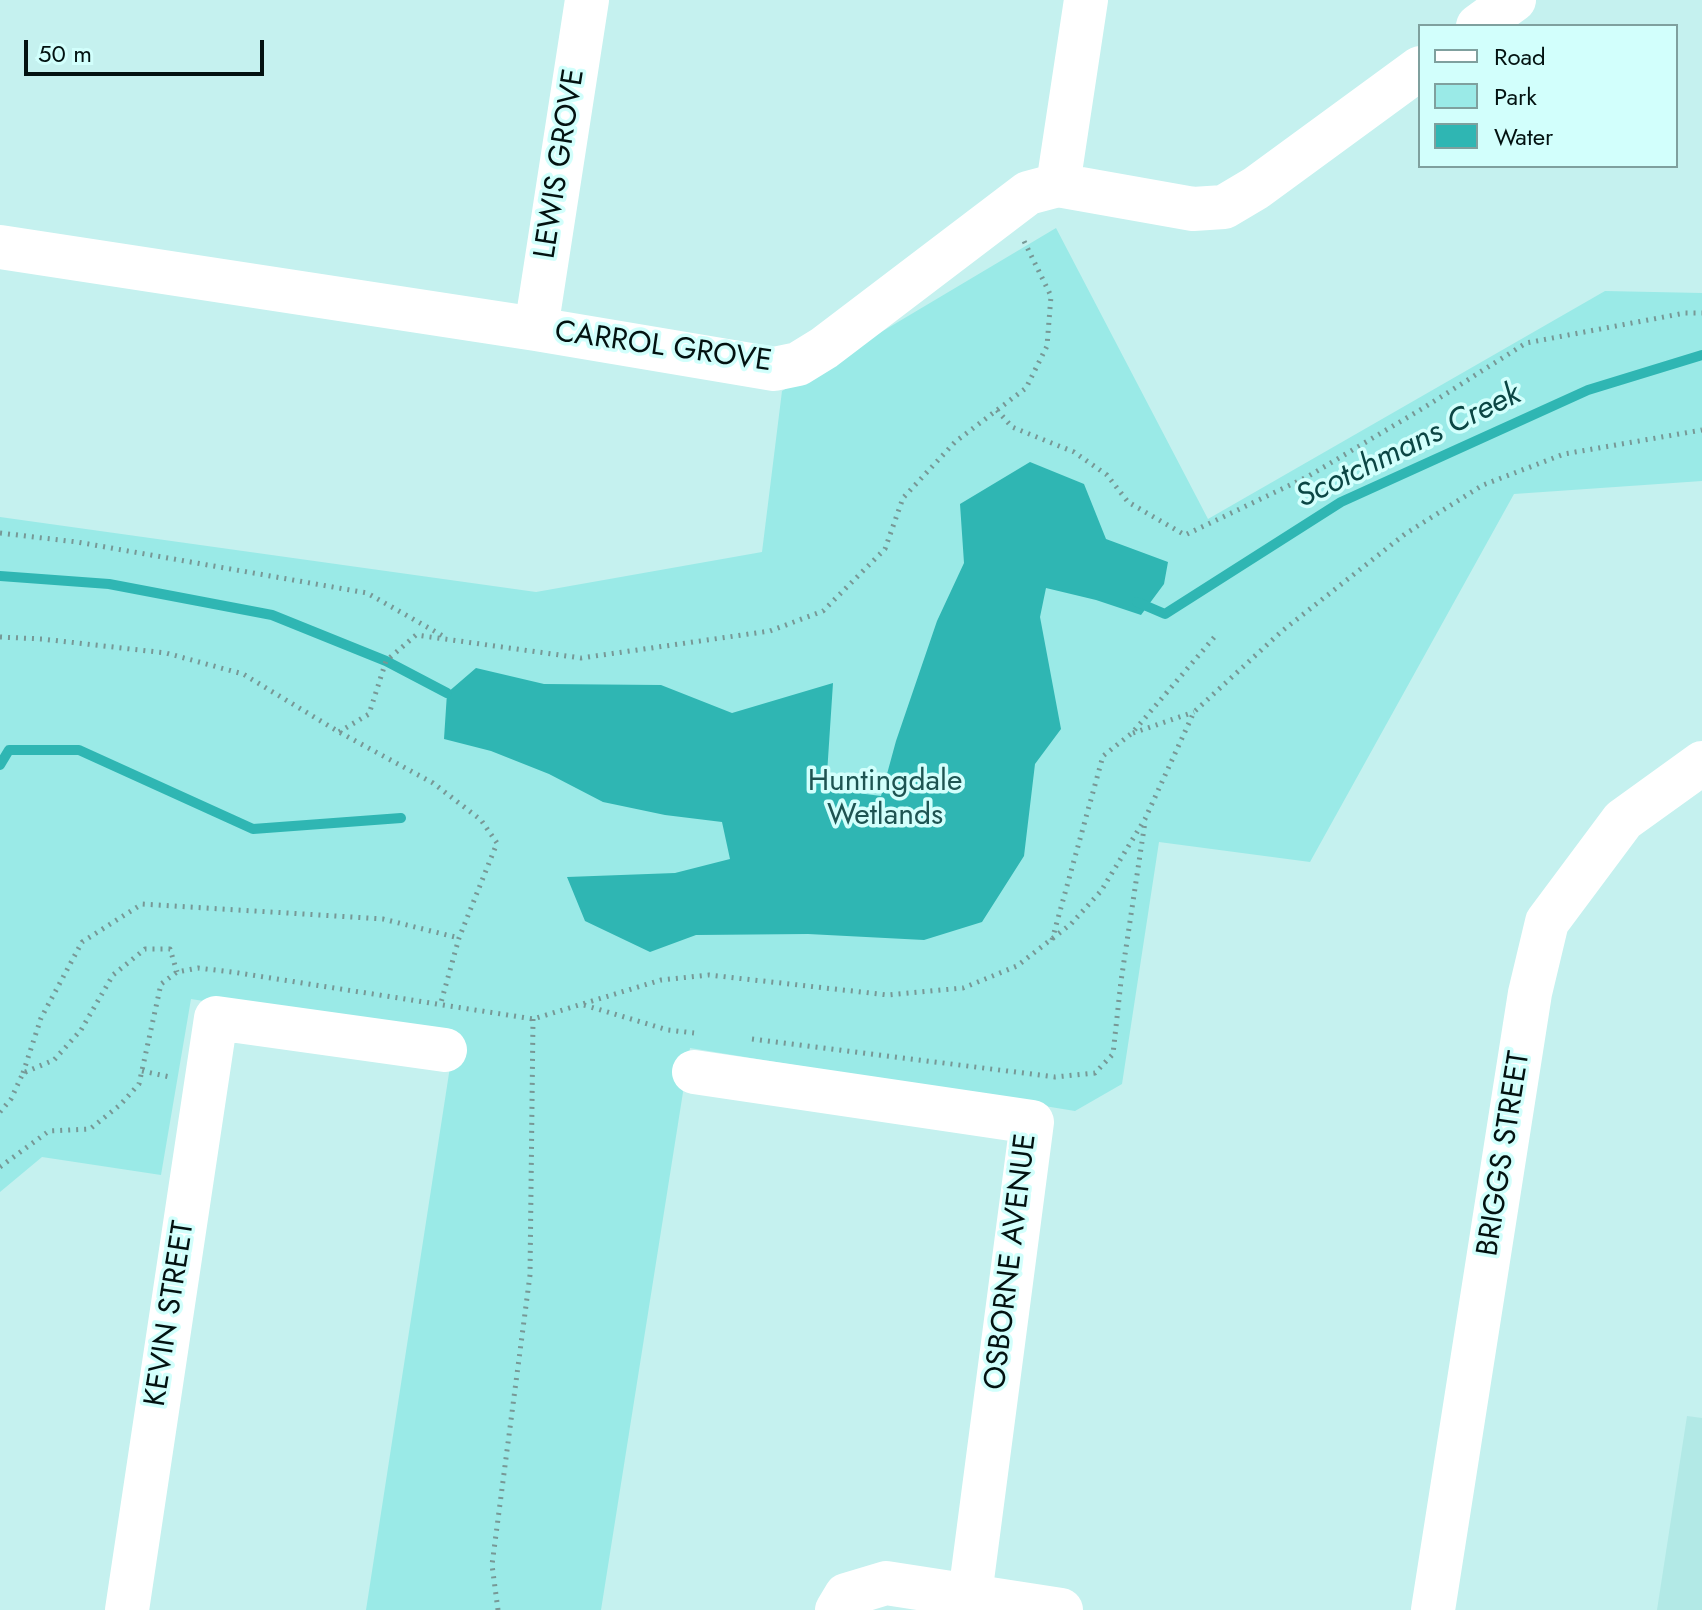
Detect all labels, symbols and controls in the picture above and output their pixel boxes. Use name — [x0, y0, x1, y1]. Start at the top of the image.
scale bar — [28, 24, 268, 74]
legend — [1418, 24, 1678, 168]
text: 50 m — [38, 36, 92, 71]
text: Road — [1494, 39, 1546, 74]
street label: LEWIS GROVE — [528, 67, 594, 261]
text: Park — [1494, 79, 1537, 114]
text: Water — [1494, 119, 1553, 154]
street label: CARROL GROVE — [552, 315, 774, 381]
water label: Scotchmans Creek — [1291, 376, 1527, 518]
park label: Huntingdale Wetlands — [808, 765, 962, 836]
street label: BRIGGS STREET — [1471, 1049, 1539, 1259]
street label: OSBORNE AVENUE — [978, 1132, 1046, 1392]
street label: KEVIN STREET — [139, 1219, 203, 1409]

